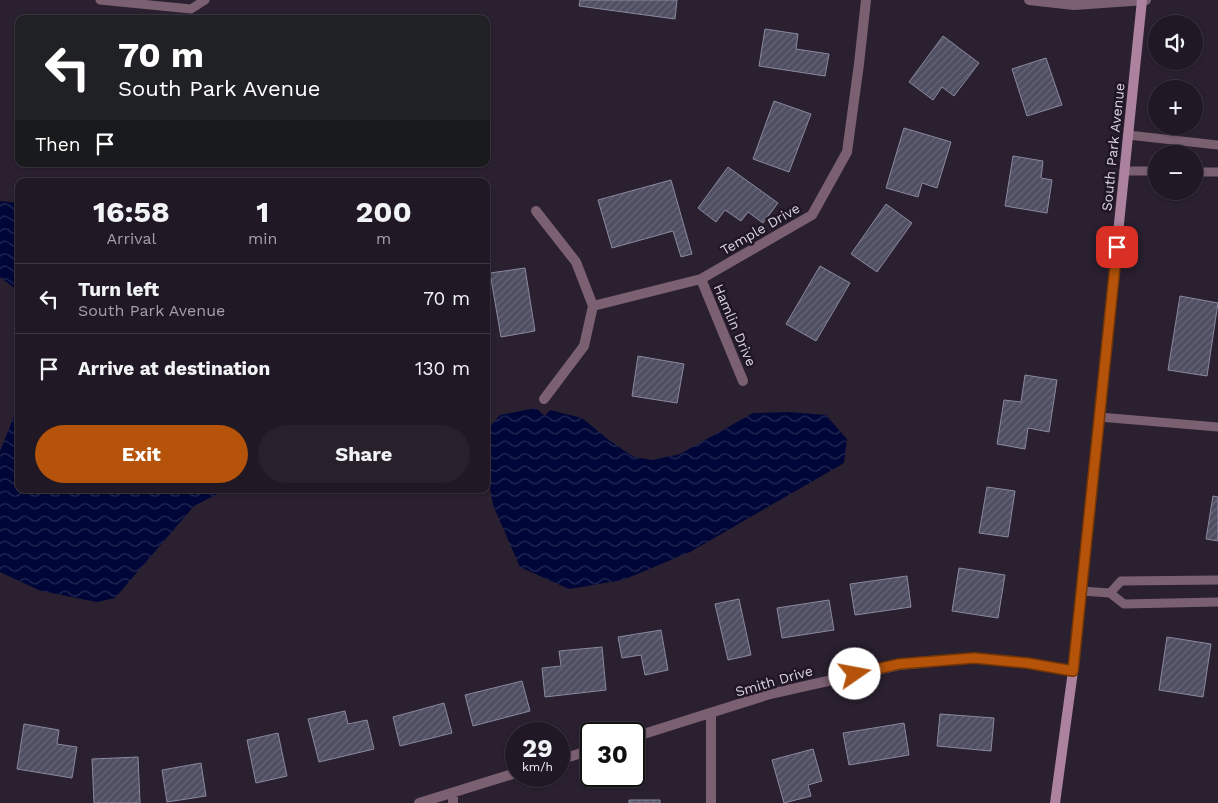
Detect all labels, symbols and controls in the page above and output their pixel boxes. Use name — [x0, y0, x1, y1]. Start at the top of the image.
map controls — [1148, 15, 1203, 200]
button: sound — [1148, 15, 1203, 70]
text: 70 m — [118, 34, 204, 76]
icon: left — [35, 35, 100, 100]
text: South Park Avenue — [118, 76, 321, 101]
button: + — [1148, 80, 1203, 135]
street label: South Park Avenue — [1098, 82, 1128, 212]
icon: arrive — [91, 130, 119, 158]
text: Then — [35, 133, 81, 156]
button: − — [1148, 145, 1203, 200]
text: 16:58 — [93, 194, 170, 229]
text: 1 — [256, 194, 269, 229]
text: 200 — [355, 194, 412, 229]
street label: Temple Drive — [717, 200, 803, 258]
pin — [1096, 226, 1138, 268]
text: Arrival — [106, 229, 156, 248]
text: min — [248, 229, 277, 248]
text: m — [376, 229, 391, 248]
icon: arrive — [1103, 233, 1131, 261]
text: Turn left — [78, 278, 159, 301]
street label: Hamlin Drive — [710, 281, 760, 369]
icon: left — [35, 285, 63, 313]
text: 70 m — [423, 287, 470, 310]
text: South Park Avenue — [78, 301, 225, 320]
icon: arrive — [35, 355, 63, 383]
text: Arrive at destination — [78, 357, 270, 380]
text: 130 m — [415, 357, 470, 380]
button: Exit — [35, 425, 248, 483]
button: Share — [258, 425, 470, 483]
position arrow — [828, 647, 880, 699]
street label: Smith Drive — [733, 662, 815, 700]
speed limit sign: 30 — [580, 722, 645, 787]
text: 29 — [522, 734, 553, 763]
text: km/h — [522, 760, 553, 774]

